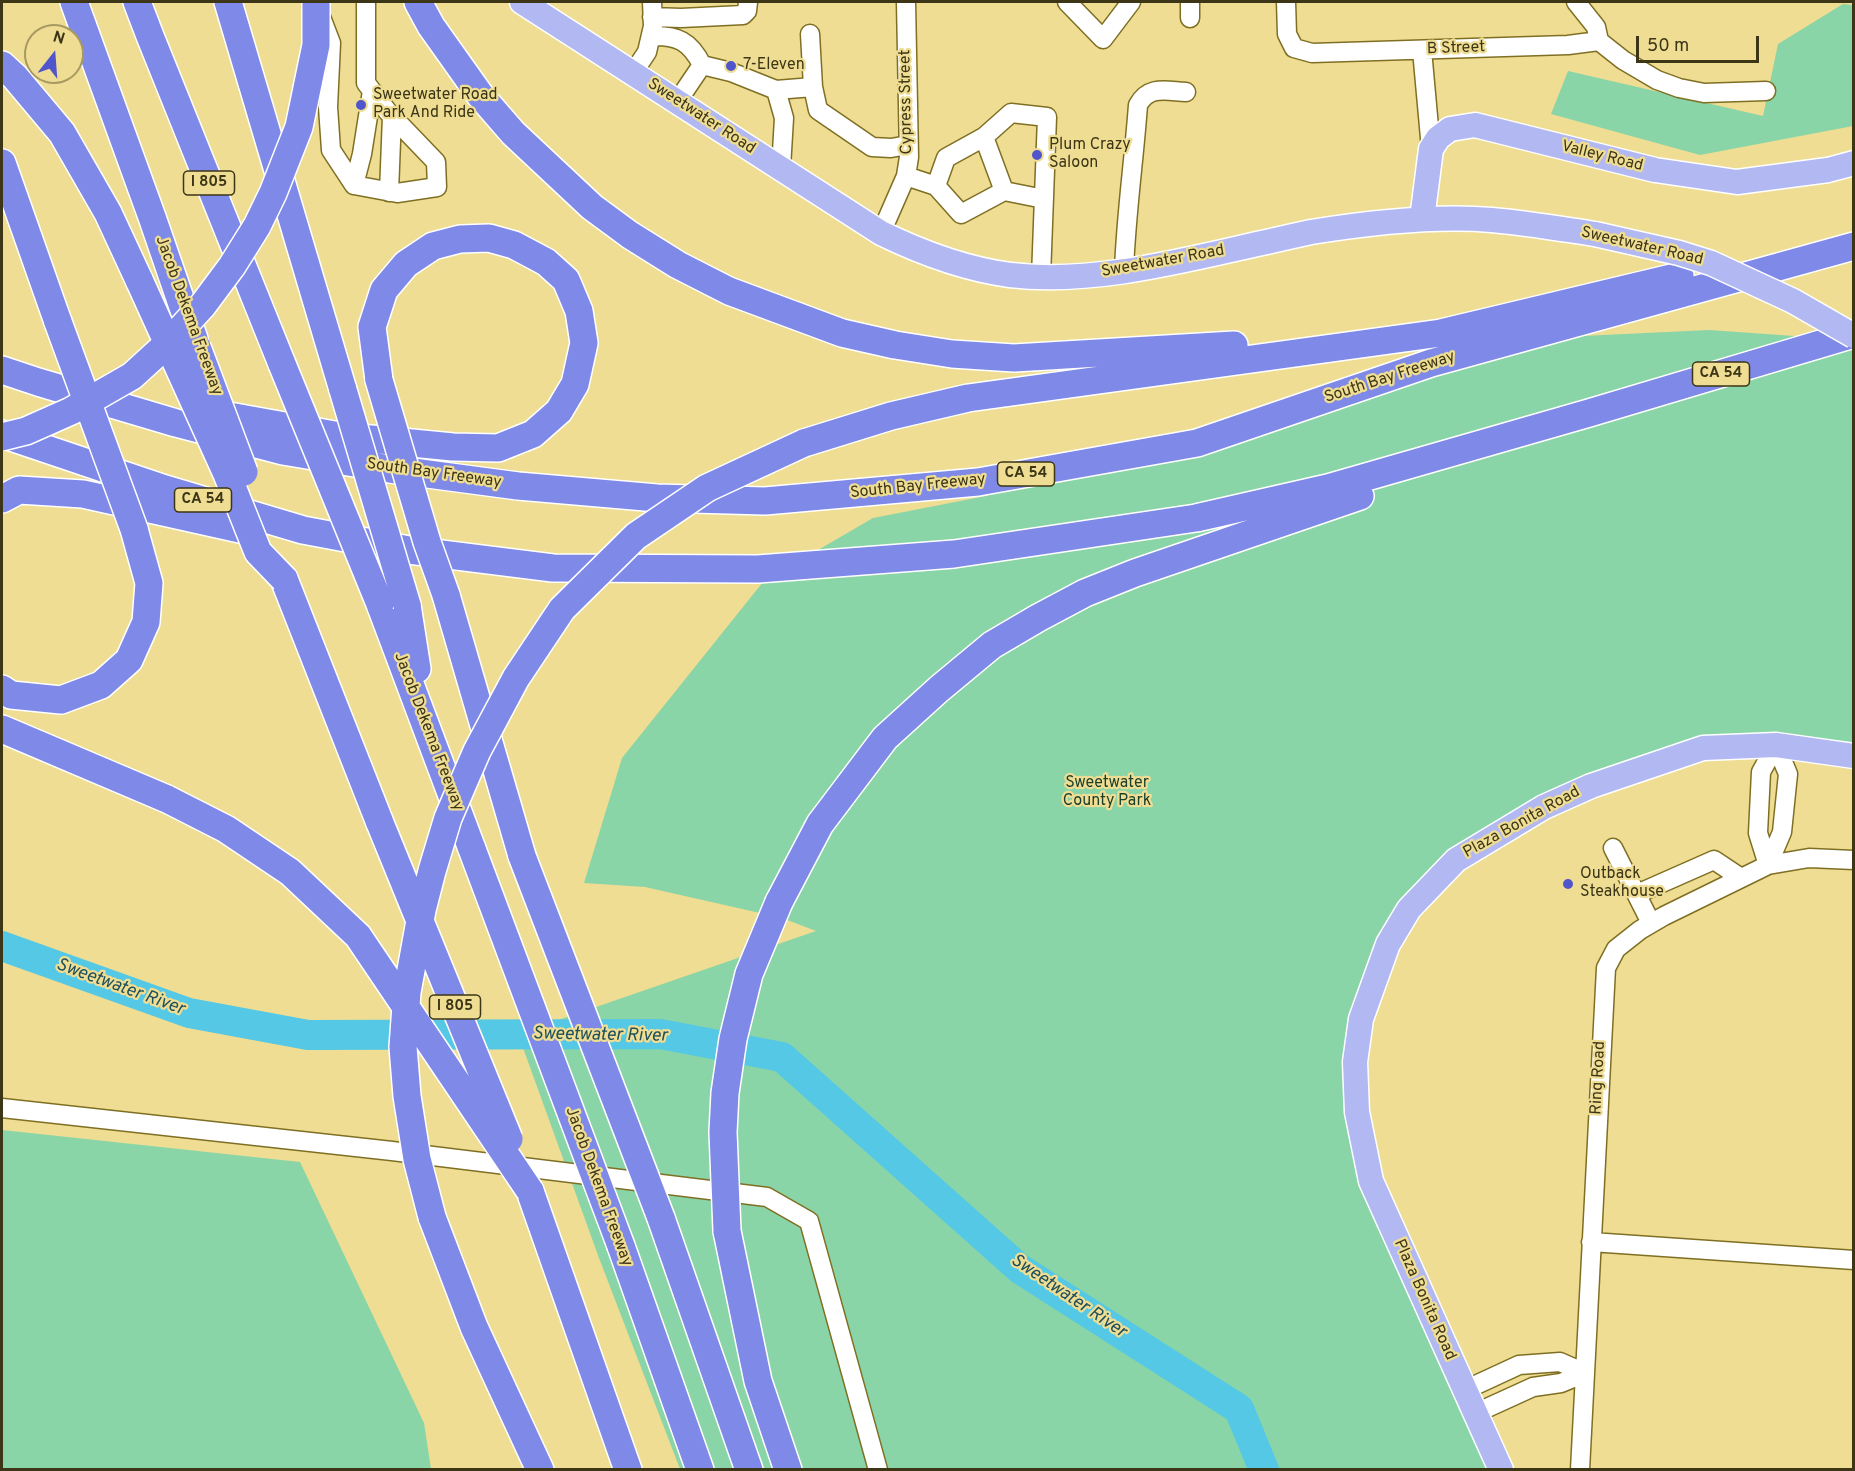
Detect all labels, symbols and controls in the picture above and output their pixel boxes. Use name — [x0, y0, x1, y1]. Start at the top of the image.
north arrow — [24, 24, 84, 84]
scale bar — [1639, 24, 1762, 62]
text: N — [50, 27, 67, 50]
text: 50 m — [1647, 35, 1689, 58]
street label: B Street — [1427, 38, 1485, 60]
street label: Cypress Street — [896, 49, 918, 155]
place label: 7-Eleven — [743, 56, 805, 76]
marker: 7-Eleven — [724, 59, 738, 73]
street label: Sweetwater Road — [644, 75, 758, 159]
place label: Sweetwater Road Park And Ride — [373, 86, 498, 124]
marker: Sweetwater Road Park And Ride — [354, 98, 368, 112]
place label: Plum Crazy Saloon — [1049, 136, 1131, 174]
street label: Valley Road — [1559, 138, 1645, 176]
marker: Plum Crazy Saloon — [1030, 148, 1044, 162]
road number: I 805 — [184, 171, 234, 195]
street label: Sweetwater Road — [1579, 224, 1705, 270]
street label: Jacob Dekema Freeway — [150, 234, 226, 398]
street label: Sweetwater Road — [1100, 242, 1226, 282]
street label: South Bay Freeway — [1322, 348, 1458, 408]
road number: CA 54 — [1692, 362, 1750, 386]
street label: South Bay Freeway — [365, 455, 503, 493]
road number: CA 54 — [998, 462, 1054, 486]
street label: South Bay Freeway — [849, 470, 987, 504]
road number: CA 54 — [174, 488, 232, 512]
street label: Jacob Dekema Freeway — [389, 650, 467, 814]
park label: Sweetwater County Park — [1063, 774, 1151, 812]
street label: Plaza Bonita Road — [1460, 783, 1584, 863]
place label: Outback Steakhouse — [1580, 865, 1664, 903]
marker: Outback Steakhouse — [1561, 877, 1575, 891]
water label: Sweetwater River — [53, 955, 187, 1021]
road number: I 805 — [430, 995, 480, 1019]
water label: Sweetwater River — [532, 1024, 668, 1048]
street label: Ring Road — [1587, 1041, 1611, 1115]
street label: Jacob Dekema Freeway — [560, 1105, 636, 1269]
street label: Plaza Bonita Road — [1389, 1236, 1459, 1364]
water label: Sweetwater River — [1006, 1250, 1130, 1344]

